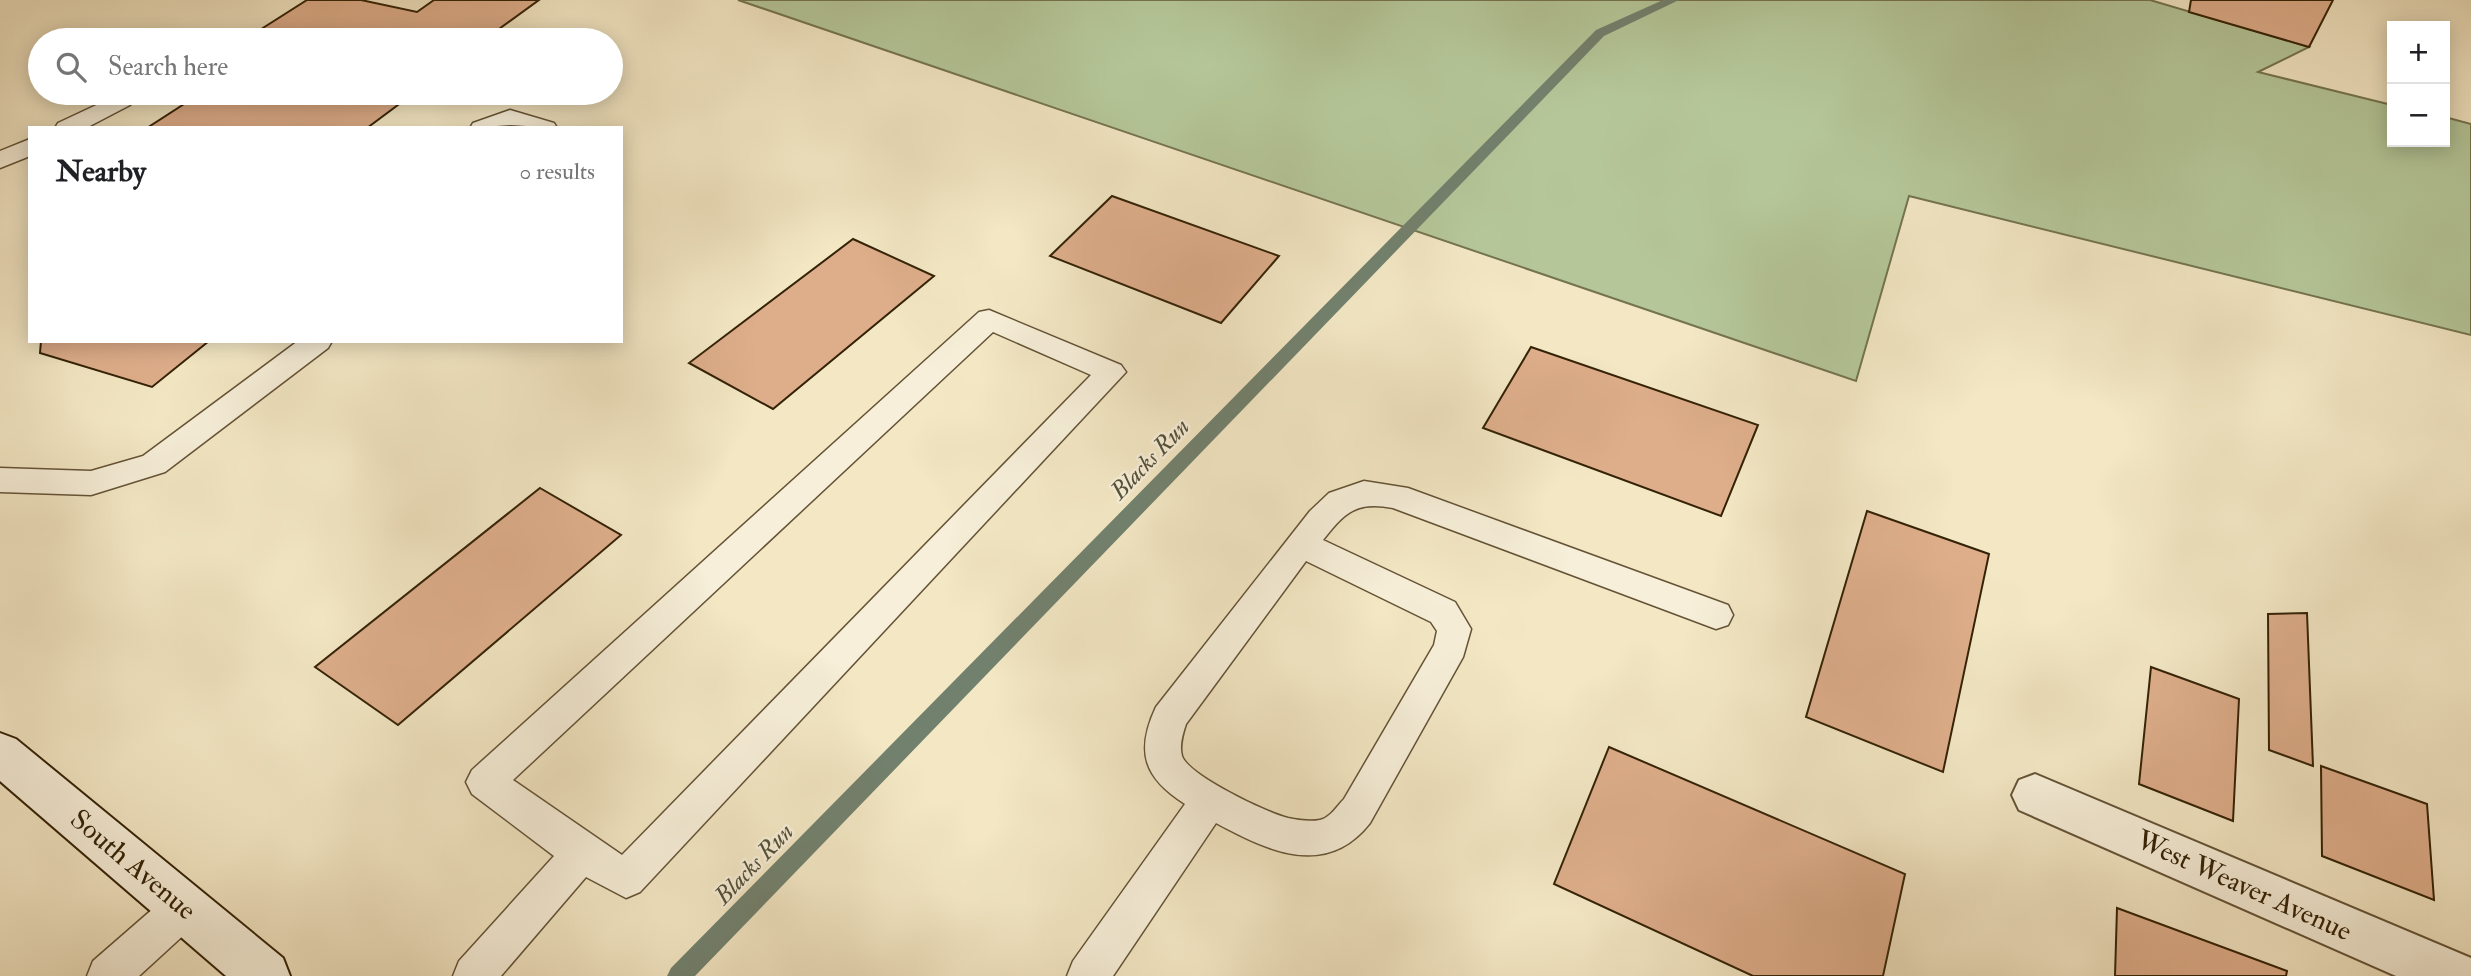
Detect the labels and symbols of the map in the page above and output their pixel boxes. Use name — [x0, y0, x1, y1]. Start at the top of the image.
water label: Blacks Run — [1103, 412, 1196, 507]
street label: South Avenue — [63, 802, 204, 928]
water label: Blacks Run — [707, 817, 800, 912]
street label: West Weaver Avenue — [2130, 822, 2357, 949]

